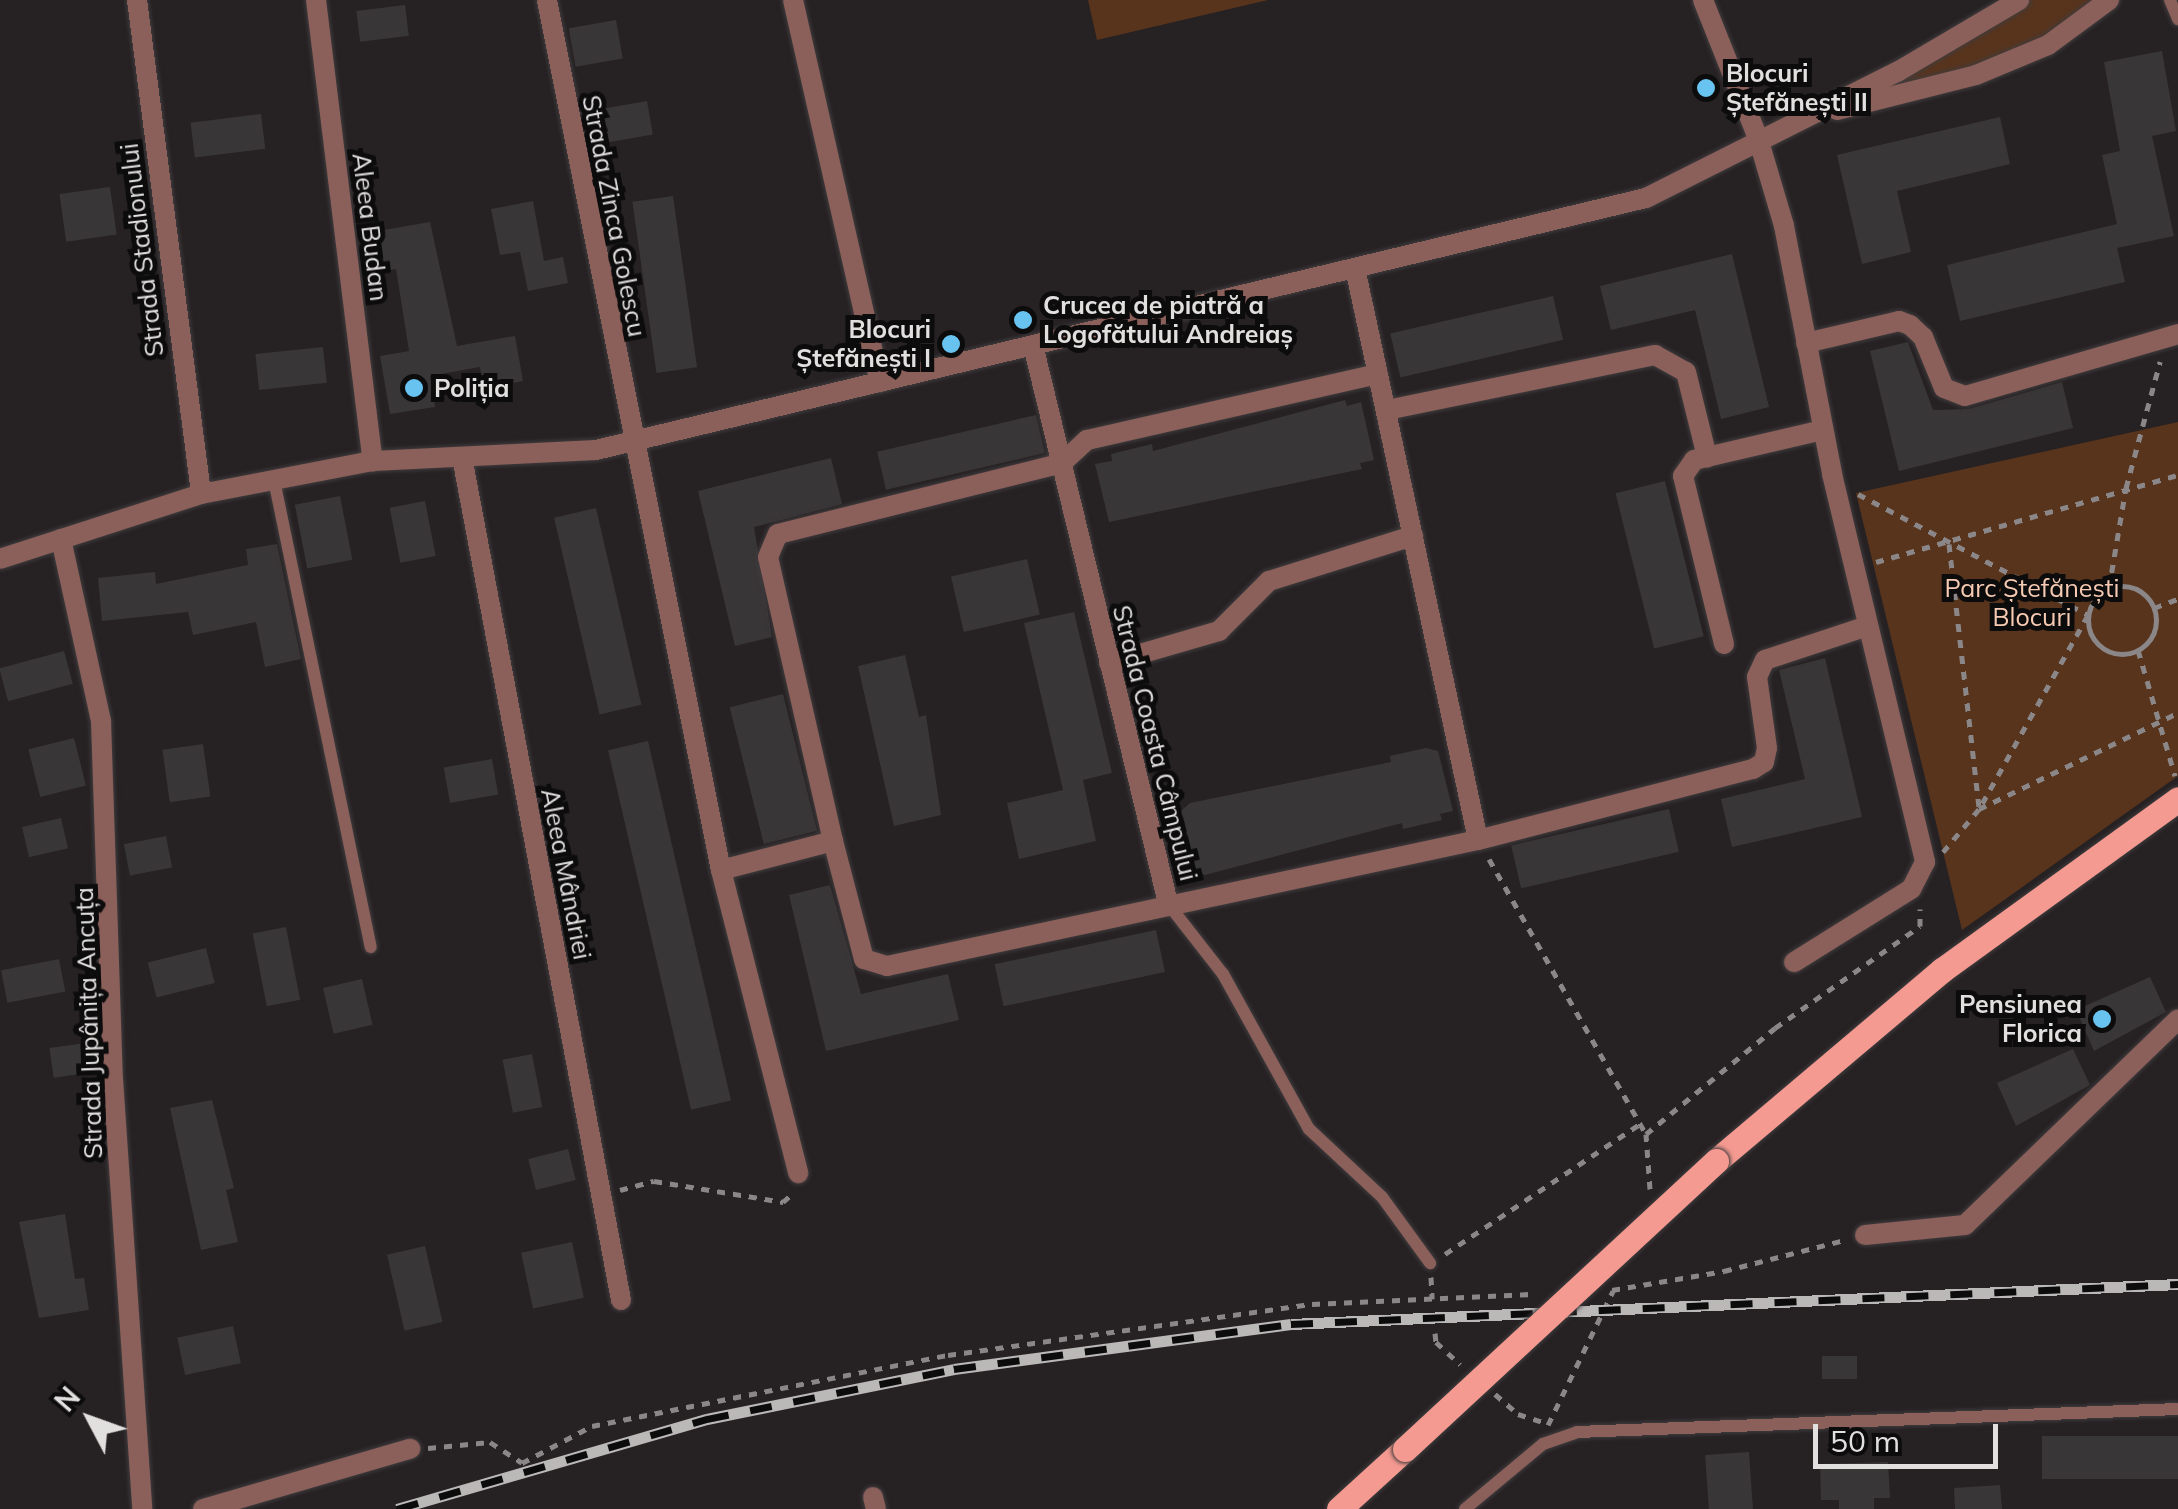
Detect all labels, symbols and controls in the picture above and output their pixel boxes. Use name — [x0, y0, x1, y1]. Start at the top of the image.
place label: Blocuri Ștefănești II — [1726, 59, 1868, 118]
marker: Blocuri Ștefănești II — [1695, 77, 1717, 99]
street label: Strada Zinca Golescu — [576, 93, 652, 339]
street label: Strada Stadionului — [114, 142, 170, 358]
street label: Aleea Budan — [346, 151, 394, 303]
place label: Crucea de piatră a Logofătului Andreiaș — [1043, 291, 1293, 350]
marker: Crucea de piatră a Logofătului Andreiaș — [1012, 309, 1034, 331]
place label: Blocuri Ștefănești I — [796, 315, 931, 374]
marker: Blocuri Ștefănești I — [940, 333, 962, 355]
place label: Poliția — [434, 373, 509, 403]
marker: Poliția — [403, 377, 425, 399]
park label: Parc Ștefănești Blocuri — [1945, 574, 2119, 633]
street label: Strada Coasta Câmpului — [1106, 602, 1204, 884]
street label: Aleea Mândriei — [535, 786, 597, 962]
street label: Strada Jupânița Ancuța — [69, 887, 109, 1159]
place label: Pensiunea Florica — [1959, 990, 2082, 1049]
marker: Pensiunea Florica — [2091, 1008, 2113, 1030]
north arrow — [40, 1369, 140, 1469]
text: N — [47, 1380, 87, 1418]
scale bar — [1818, 1404, 2003, 1466]
text: 50 m — [1830, 1422, 1900, 1460]

